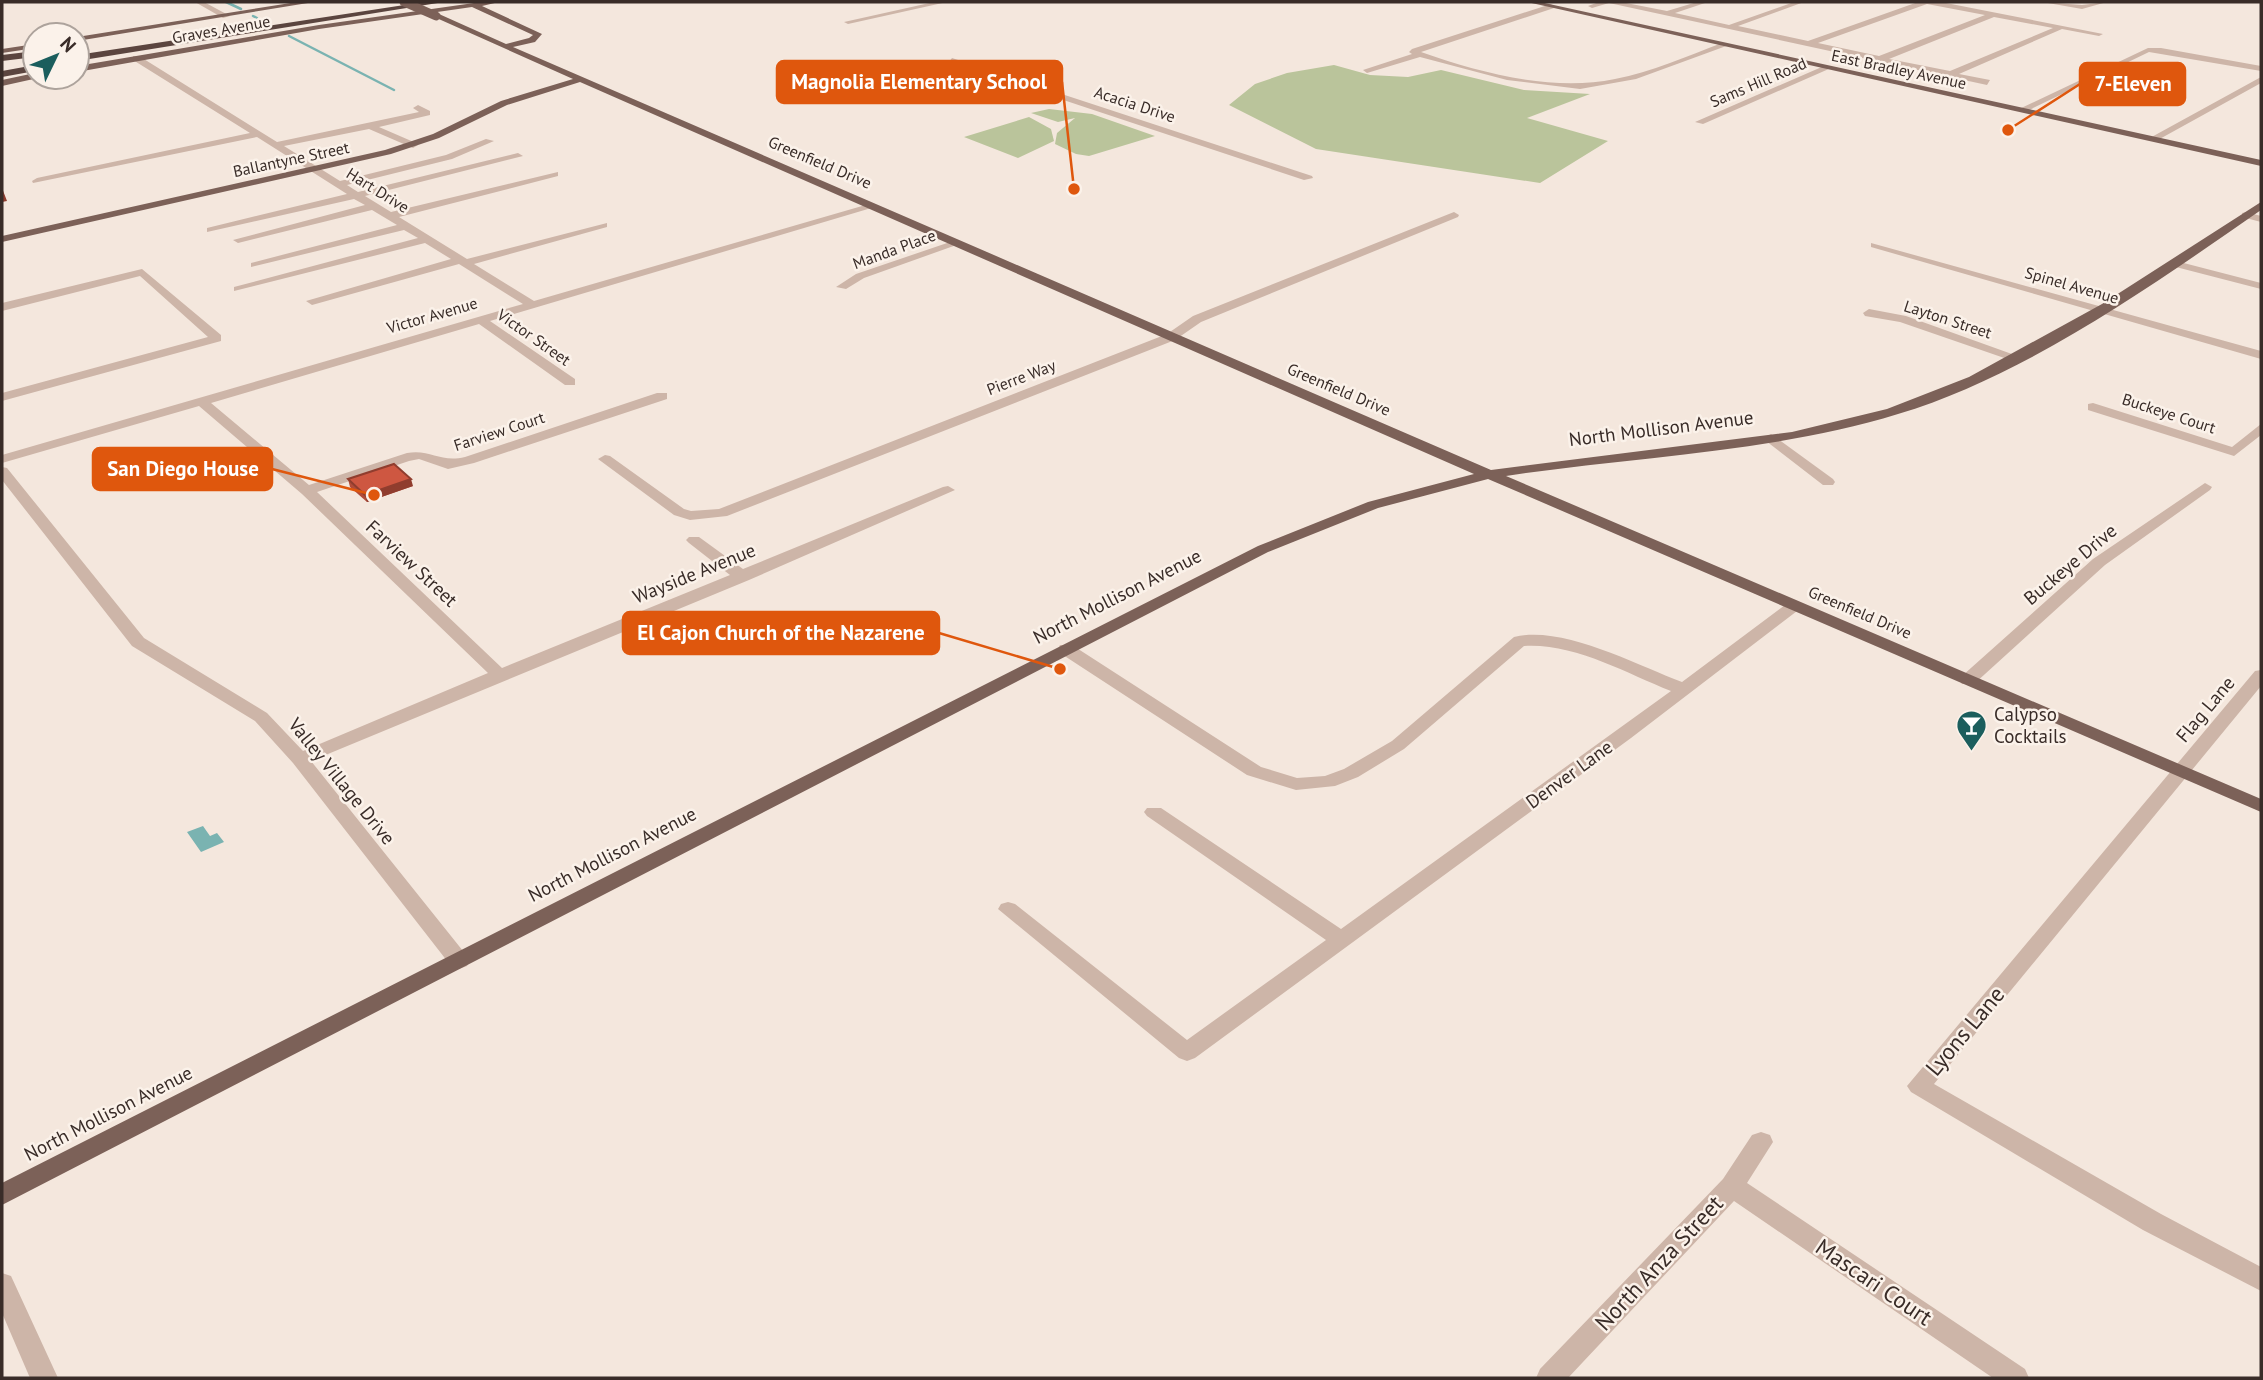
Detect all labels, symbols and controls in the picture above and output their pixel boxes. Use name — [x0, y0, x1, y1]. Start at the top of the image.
street label: Graves Avenue — [170, 11, 272, 47]
north arrow — [21, 21, 91, 91]
text: N — [55, 32, 81, 57]
street label: East Bradley Avenue — [1830, 45, 1968, 93]
street label: Sams Hill Road — [1707, 53, 1809, 111]
callout: Magnolia Elementary School — [777, 61, 1062, 103]
callout: 7-Eleven — [2080, 63, 2185, 105]
text: Magnolia Elementary School — [791, 68, 1048, 95]
text: 7-Eleven — [2094, 70, 2172, 97]
street label: Acacia Drive — [1092, 82, 1178, 126]
street label: Greenfield Drive — [765, 131, 875, 193]
street label: Ballantyne Street — [231, 137, 351, 181]
street label: Hart Drive — [343, 163, 413, 217]
street label: Manda Place — [850, 225, 938, 273]
street label: Spinel Avenue — [2023, 262, 2121, 308]
street label: Victor Avenue — [383, 292, 480, 338]
street label: Layton Street — [1902, 295, 1995, 343]
street label: Victor Street — [493, 304, 575, 370]
street label: Pierre Way — [984, 355, 1059, 399]
street label: Greenfield Drive — [1284, 358, 1394, 420]
street label: Buckeye Court — [2120, 388, 2219, 438]
street label: North Mollison Avenue — [1567, 405, 1755, 451]
street label: Farview Court — [451, 407, 548, 455]
callout: San Diego House — [93, 448, 272, 490]
text: San Diego House — [107, 455, 259, 482]
street label: Farview Street — [361, 514, 463, 612]
street label: Buckeye Drive — [2019, 518, 2121, 610]
street label: Wayside Avenue — [629, 538, 759, 608]
street label: North Mollison Avenue — [1029, 543, 1205, 649]
street label: Greenfield Drive — [1805, 581, 1915, 643]
callout: El Cajon Church of the Nazarene — [623, 612, 939, 654]
text: El Cajon Church of the Nazarene — [637, 619, 925, 646]
street label: Flag Lane — [2170, 671, 2240, 747]
place label: Calypso Cocktails — [1994, 702, 2067, 748]
bar icon: Calypso Cocktails — [1954, 708, 1988, 752]
street label: Valley Village Drive — [283, 712, 400, 849]
street label: Denver Lane — [1521, 734, 1617, 814]
street label: North Mollison Avenue — [524, 801, 700, 907]
street label: Lyons Lane — [1919, 980, 2010, 1081]
street label: North Mollison Avenue — [20, 1060, 196, 1166]
street label: North Anza Street — [1588, 1189, 1729, 1336]
street label: Mascari Court — [1810, 1232, 1938, 1331]

